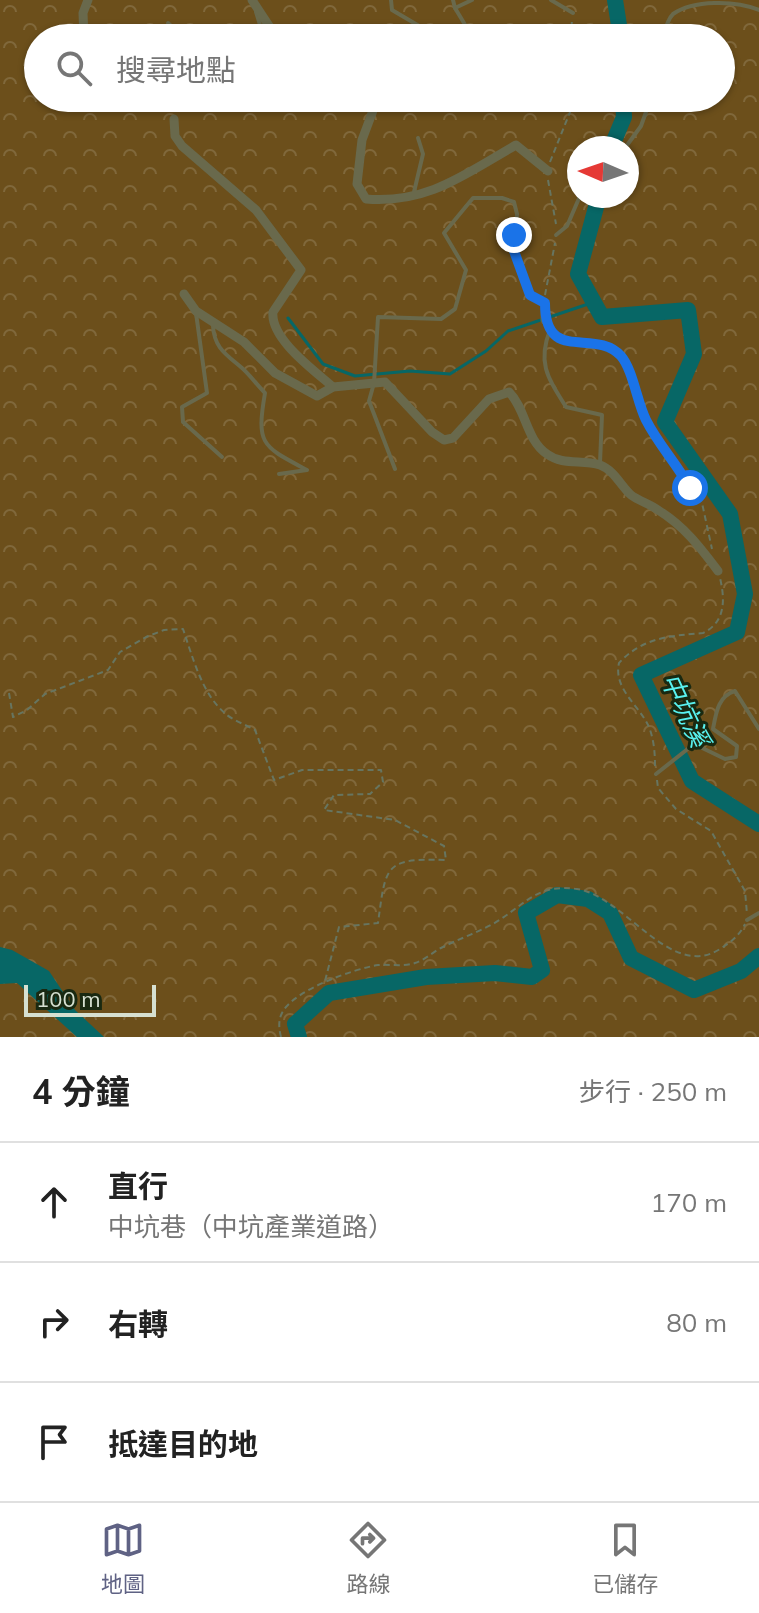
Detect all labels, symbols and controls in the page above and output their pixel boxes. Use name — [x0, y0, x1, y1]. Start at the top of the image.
search box — [24, 24, 735, 112]
icon: search — [52, 46, 96, 90]
text: 搜尋地點 — [116, 51, 236, 89]
north arrow — [567, 136, 639, 208]
route end — [496, 217, 532, 253]
route start — [672, 470, 708, 506]
water label: 中坑溪 — [654, 667, 719, 756]
scale bar — [24, 981, 156, 1017]
text: 100 m — [36, 985, 101, 1013]
text: 4 分鐘 — [32, 1070, 130, 1113]
text: 步行 · 250 m — [579, 1075, 727, 1108]
text: 直行 — [108, 1167, 168, 1205]
icon: ahead — [32, 1180, 76, 1224]
text: 170 m — [651, 1186, 727, 1219]
text: 中坑巷（中坑產業道路） — [108, 1210, 394, 1243]
icon: right — [32, 1300, 76, 1344]
text: 右轉 — [108, 1305, 168, 1343]
text: 80 m — [666, 1306, 727, 1339]
icon: arrive — [32, 1420, 76, 1464]
text: 抵達目的地 — [108, 1425, 258, 1463]
tab: 地圖 — [101, 1518, 145, 1598]
tab: 路線 — [346, 1518, 390, 1598]
tab: 已儲存 — [592, 1518, 658, 1598]

